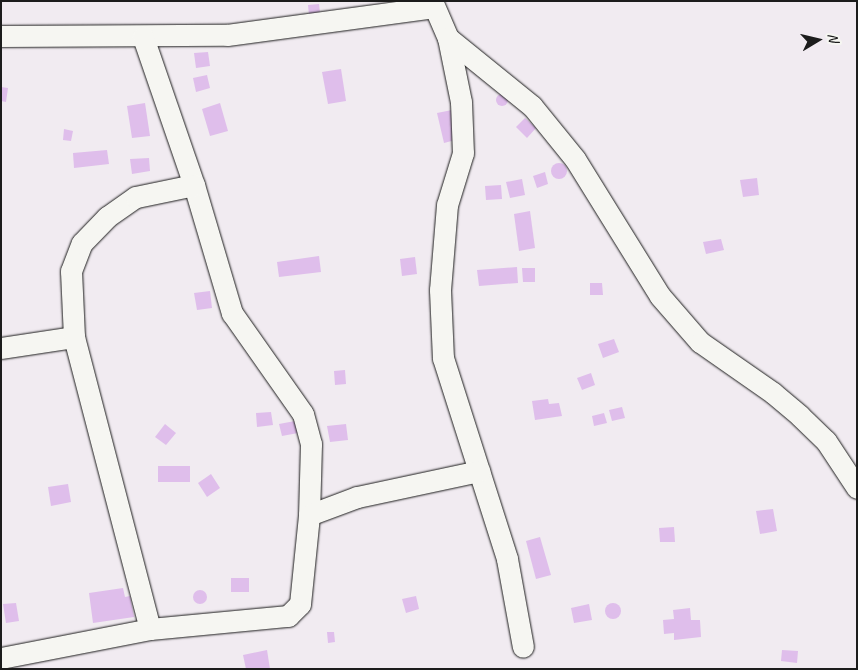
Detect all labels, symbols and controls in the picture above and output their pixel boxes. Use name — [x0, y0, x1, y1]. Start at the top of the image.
north arrow — [793, 15, 843, 65]
text: N — [824, 32, 842, 43]

